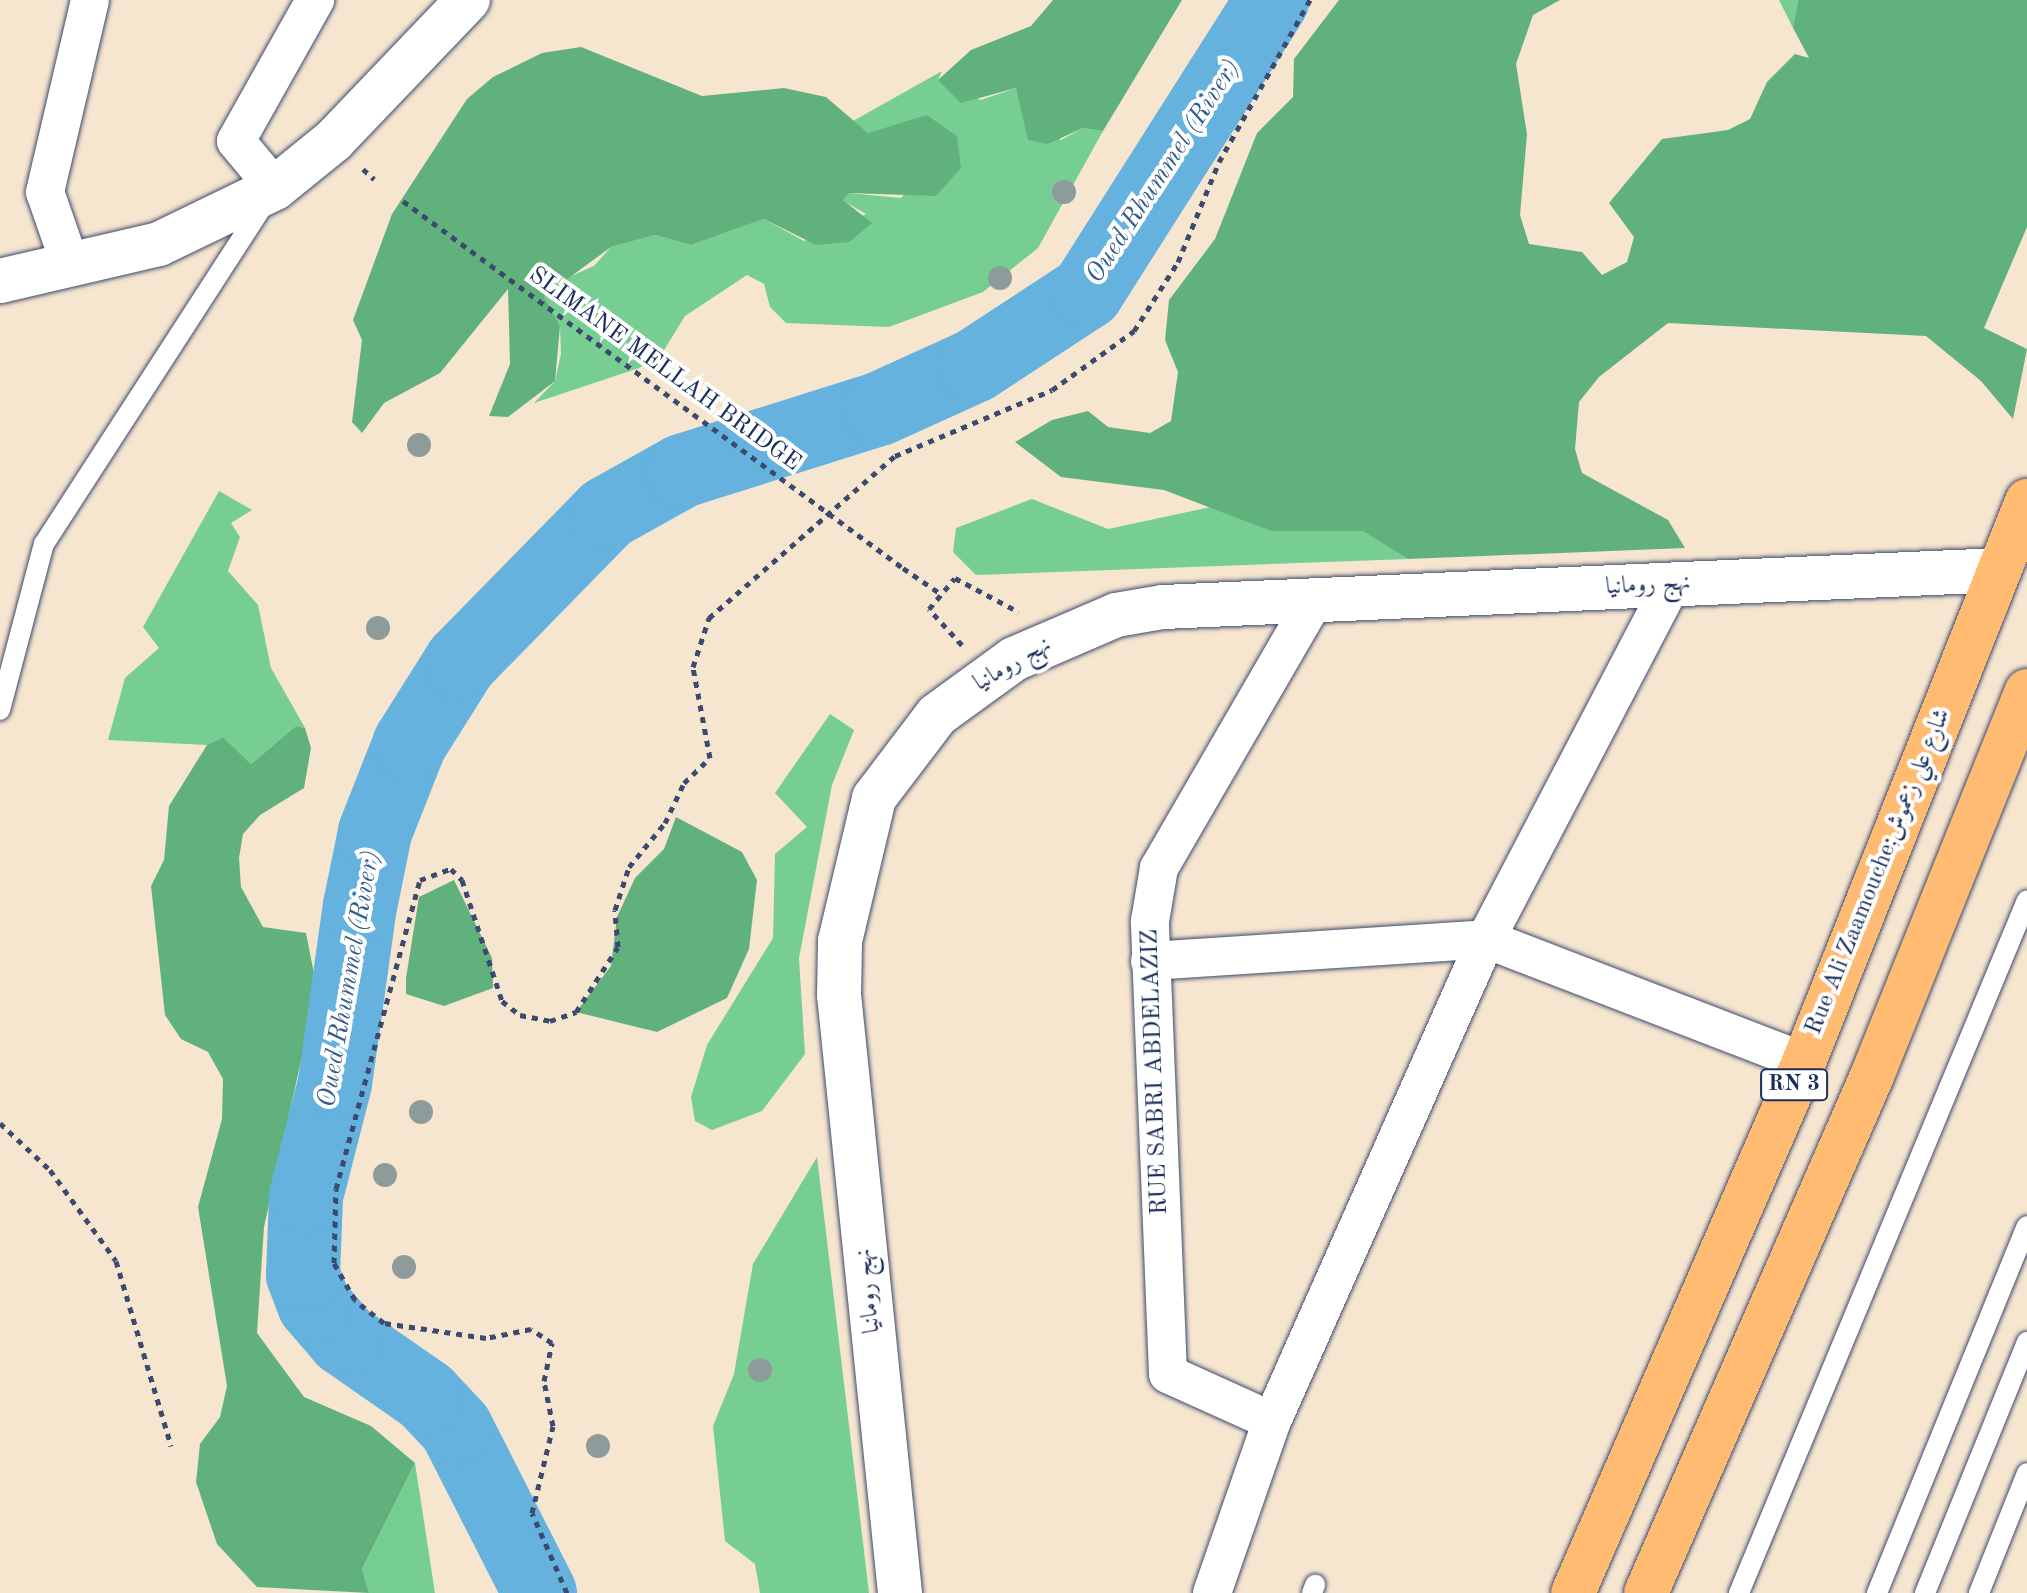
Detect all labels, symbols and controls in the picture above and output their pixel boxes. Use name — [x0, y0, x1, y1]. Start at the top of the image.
water label: Oued Rhummel (River) — [1080, 54, 1248, 290]
street label: SLIMANE MELLAH BRIDGE — [522, 262, 806, 478]
street label: نهج رومانيا — [1605, 569, 1691, 603]
street label: نهج رومانيا — [969, 631, 1057, 699]
street label: Rue Ali Zaamouche;شارع علي زعموش — [1800, 705, 1958, 1039]
water label: Oued Rhummel (River) — [312, 848, 388, 1110]
street label: RUE SABRI ABDELAZIZ — [1137, 928, 1175, 1216]
road number: RN 3 — [1760, 1067, 1828, 1103]
street label: نهج رومانيا — [850, 1247, 888, 1335]

